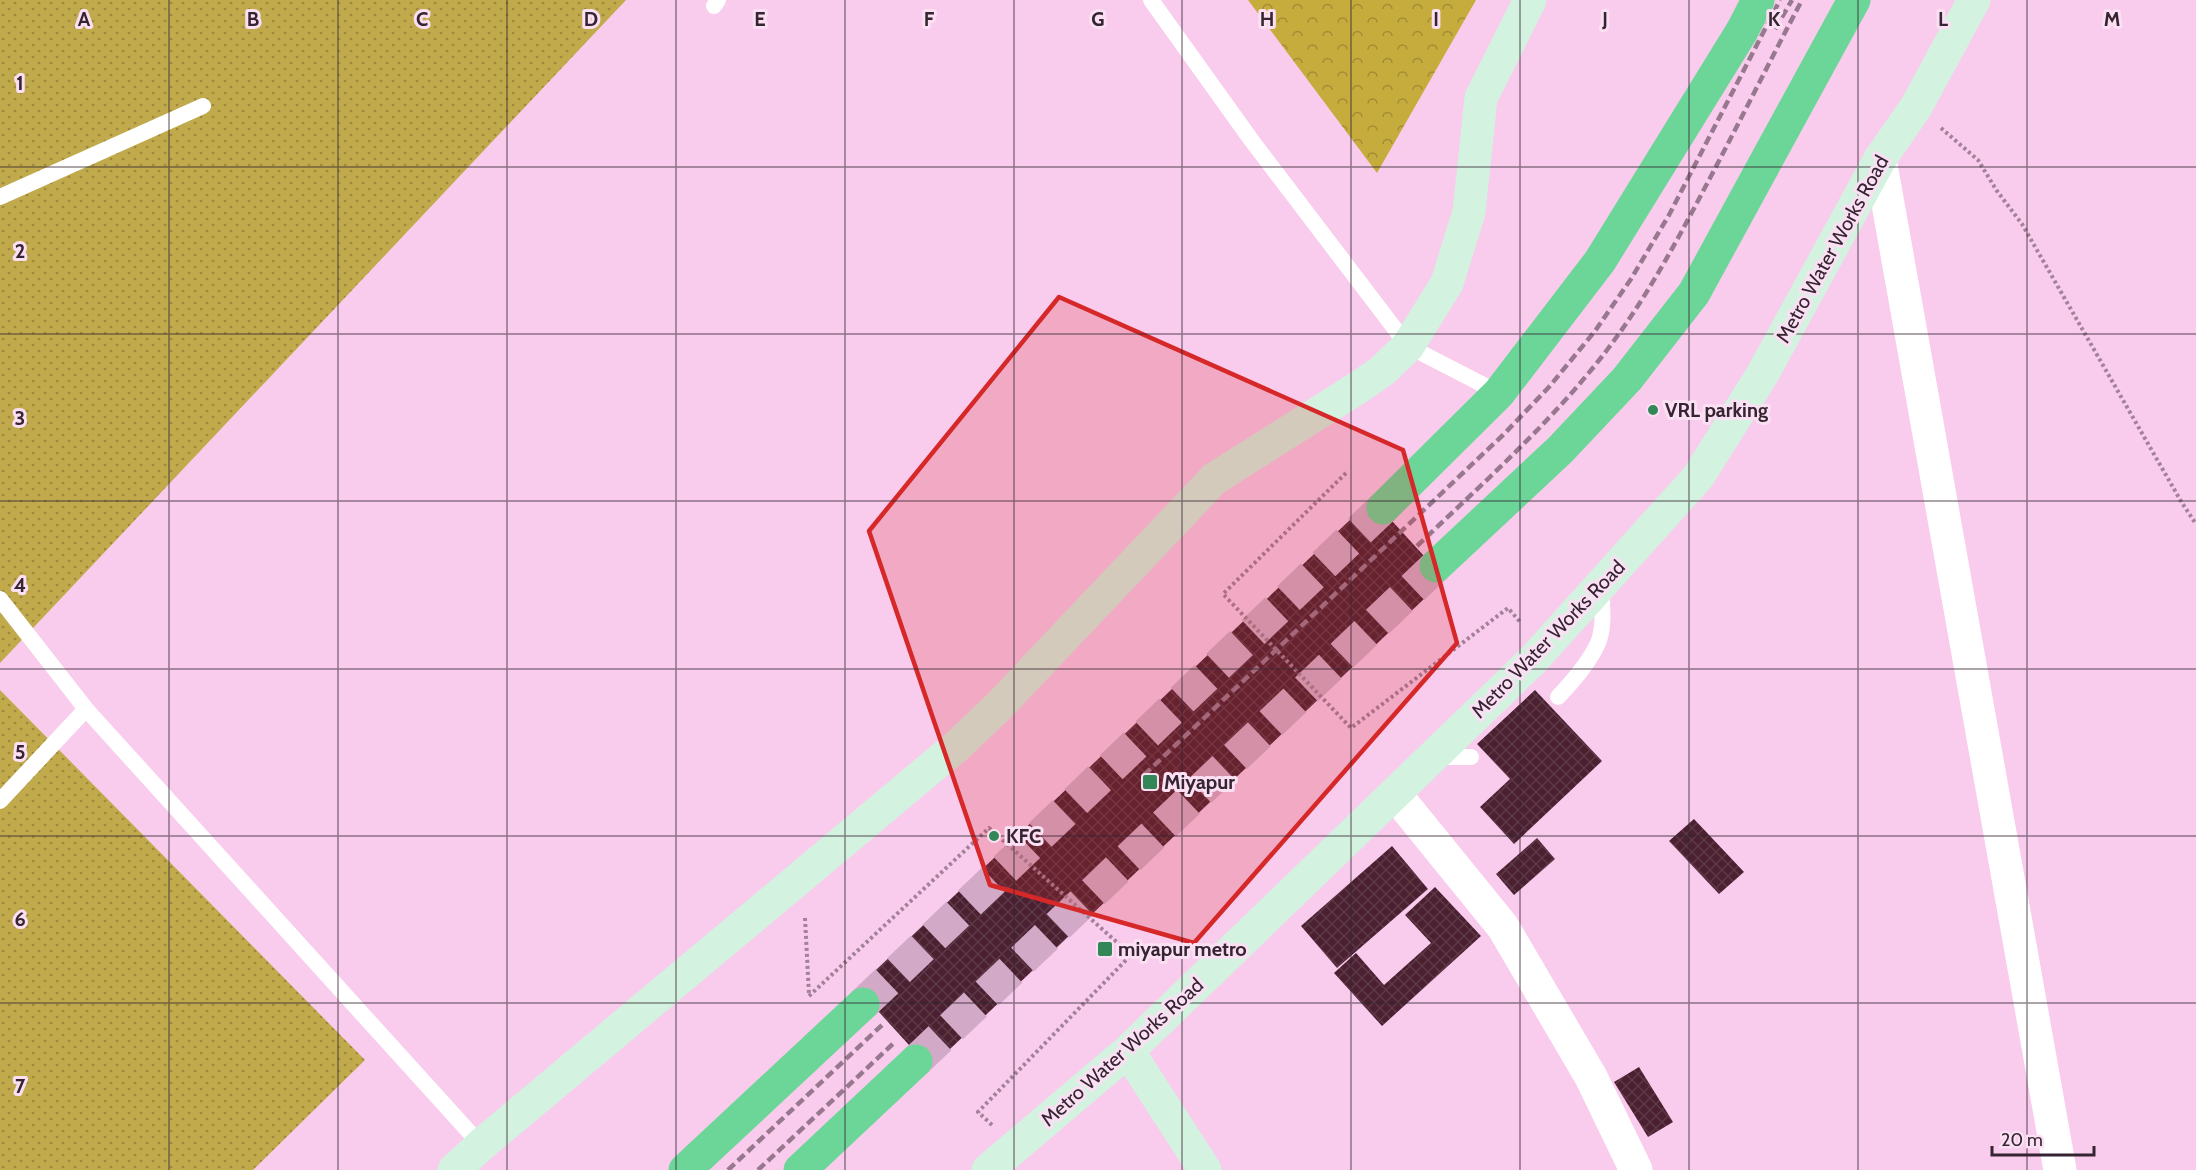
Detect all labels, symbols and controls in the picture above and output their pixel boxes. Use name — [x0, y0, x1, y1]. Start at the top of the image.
text: A — [78, 7, 91, 31]
text: B — [247, 7, 259, 31]
text: C — [416, 7, 428, 31]
text: D — [584, 7, 598, 31]
text: E — [754, 7, 766, 31]
text: F — [924, 7, 935, 31]
text: G — [1091, 7, 1105, 31]
text: H — [1260, 7, 1274, 31]
text: I — [1433, 7, 1439, 31]
text: J — [1601, 7, 1608, 31]
text: K — [1768, 7, 1781, 31]
text: L — [1938, 7, 1948, 31]
text: M — [2104, 7, 2120, 31]
text: 1 — [16, 71, 24, 95]
street label: Metro Water Works Road — [1771, 151, 1893, 347]
text: 2 — [15, 239, 25, 263]
place label: VRL parking — [1665, 398, 1768, 422]
marker: VRL parking — [1646, 403, 1660, 417]
text: 3 — [15, 406, 25, 430]
street label: Metro Water Works Road — [1466, 555, 1630, 723]
text: 4 — [14, 573, 26, 597]
text: 5 — [15, 740, 25, 764]
place label: Miyapur — [1164, 770, 1235, 794]
marker: Miyapur — [1141, 773, 1159, 791]
place label: KFC — [1006, 824, 1041, 848]
marker: KFC — [987, 829, 1001, 843]
text: 6 — [14, 907, 26, 931]
place label: miyapur metro — [1118, 937, 1247, 961]
marker: miyapur metro — [1096, 940, 1114, 958]
street label: Metro Water Works Road — [1036, 973, 1208, 1131]
text: 7 — [15, 1074, 26, 1098]
scale bar — [1992, 1119, 2094, 1157]
text: 20 m — [2001, 1129, 2043, 1151]

